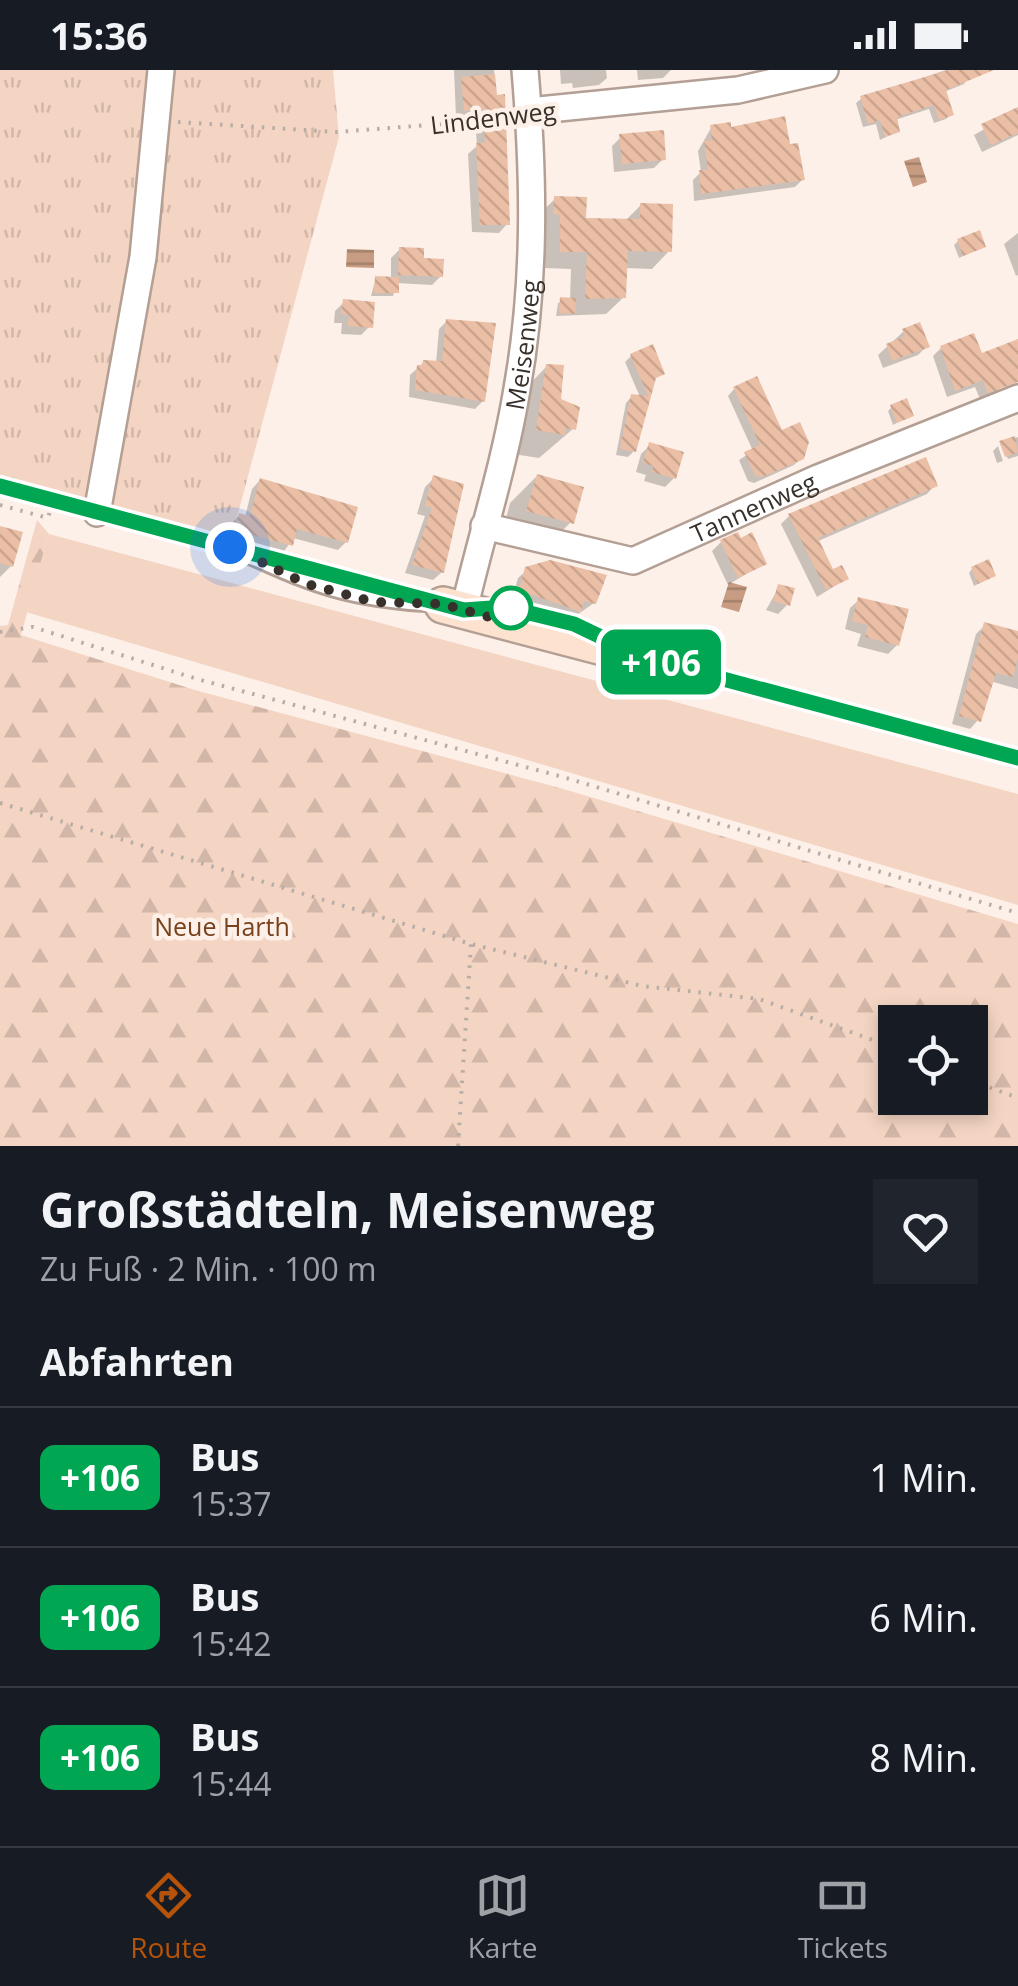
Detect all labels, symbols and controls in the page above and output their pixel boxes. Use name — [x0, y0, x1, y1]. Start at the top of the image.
text: 15:36 — [50, 9, 148, 61]
street label: Lindenweg — [428, 92, 558, 142]
street label: Meisenweg — [497, 278, 547, 413]
street label: Tannenweg — [685, 464, 822, 550]
your location — [205, 522, 255, 572]
unlabelled marker — [490, 587, 532, 629]
line badge: +106 — [591, 630, 731, 694]
text: +106 — [621, 639, 701, 686]
park label: Neue Harth — [154, 909, 290, 943]
map controls — [878, 1005, 988, 1115]
button: locate — [878, 1005, 988, 1115]
text: Großstädteln, Meisenweg — [40, 1177, 655, 1242]
button: heart — [873, 1179, 978, 1284]
text: Zu Fuß · 2 Min. · 100 m — [40, 1247, 377, 1290]
text: Abfahrten — [40, 1335, 234, 1387]
text: Bus — [190, 1430, 259, 1482]
text: 1 Min. — [869, 1451, 978, 1503]
text: +106 — [60, 1454, 140, 1501]
text: 15:37 — [190, 1482, 272, 1525]
text: Bus — [190, 1570, 259, 1622]
text: 6 Min. — [869, 1591, 978, 1643]
text: +106 — [60, 1594, 140, 1641]
text: 15:42 — [190, 1622, 272, 1665]
text: Bus — [190, 1710, 259, 1762]
text: 8 Min. — [869, 1731, 978, 1783]
text: +106 — [60, 1734, 140, 1781]
text: 15:44 — [190, 1762, 272, 1805]
tab: Route — [130, 1868, 207, 1966]
tab: Karte — [468, 1868, 538, 1966]
tab: Tickets — [798, 1868, 888, 1966]

